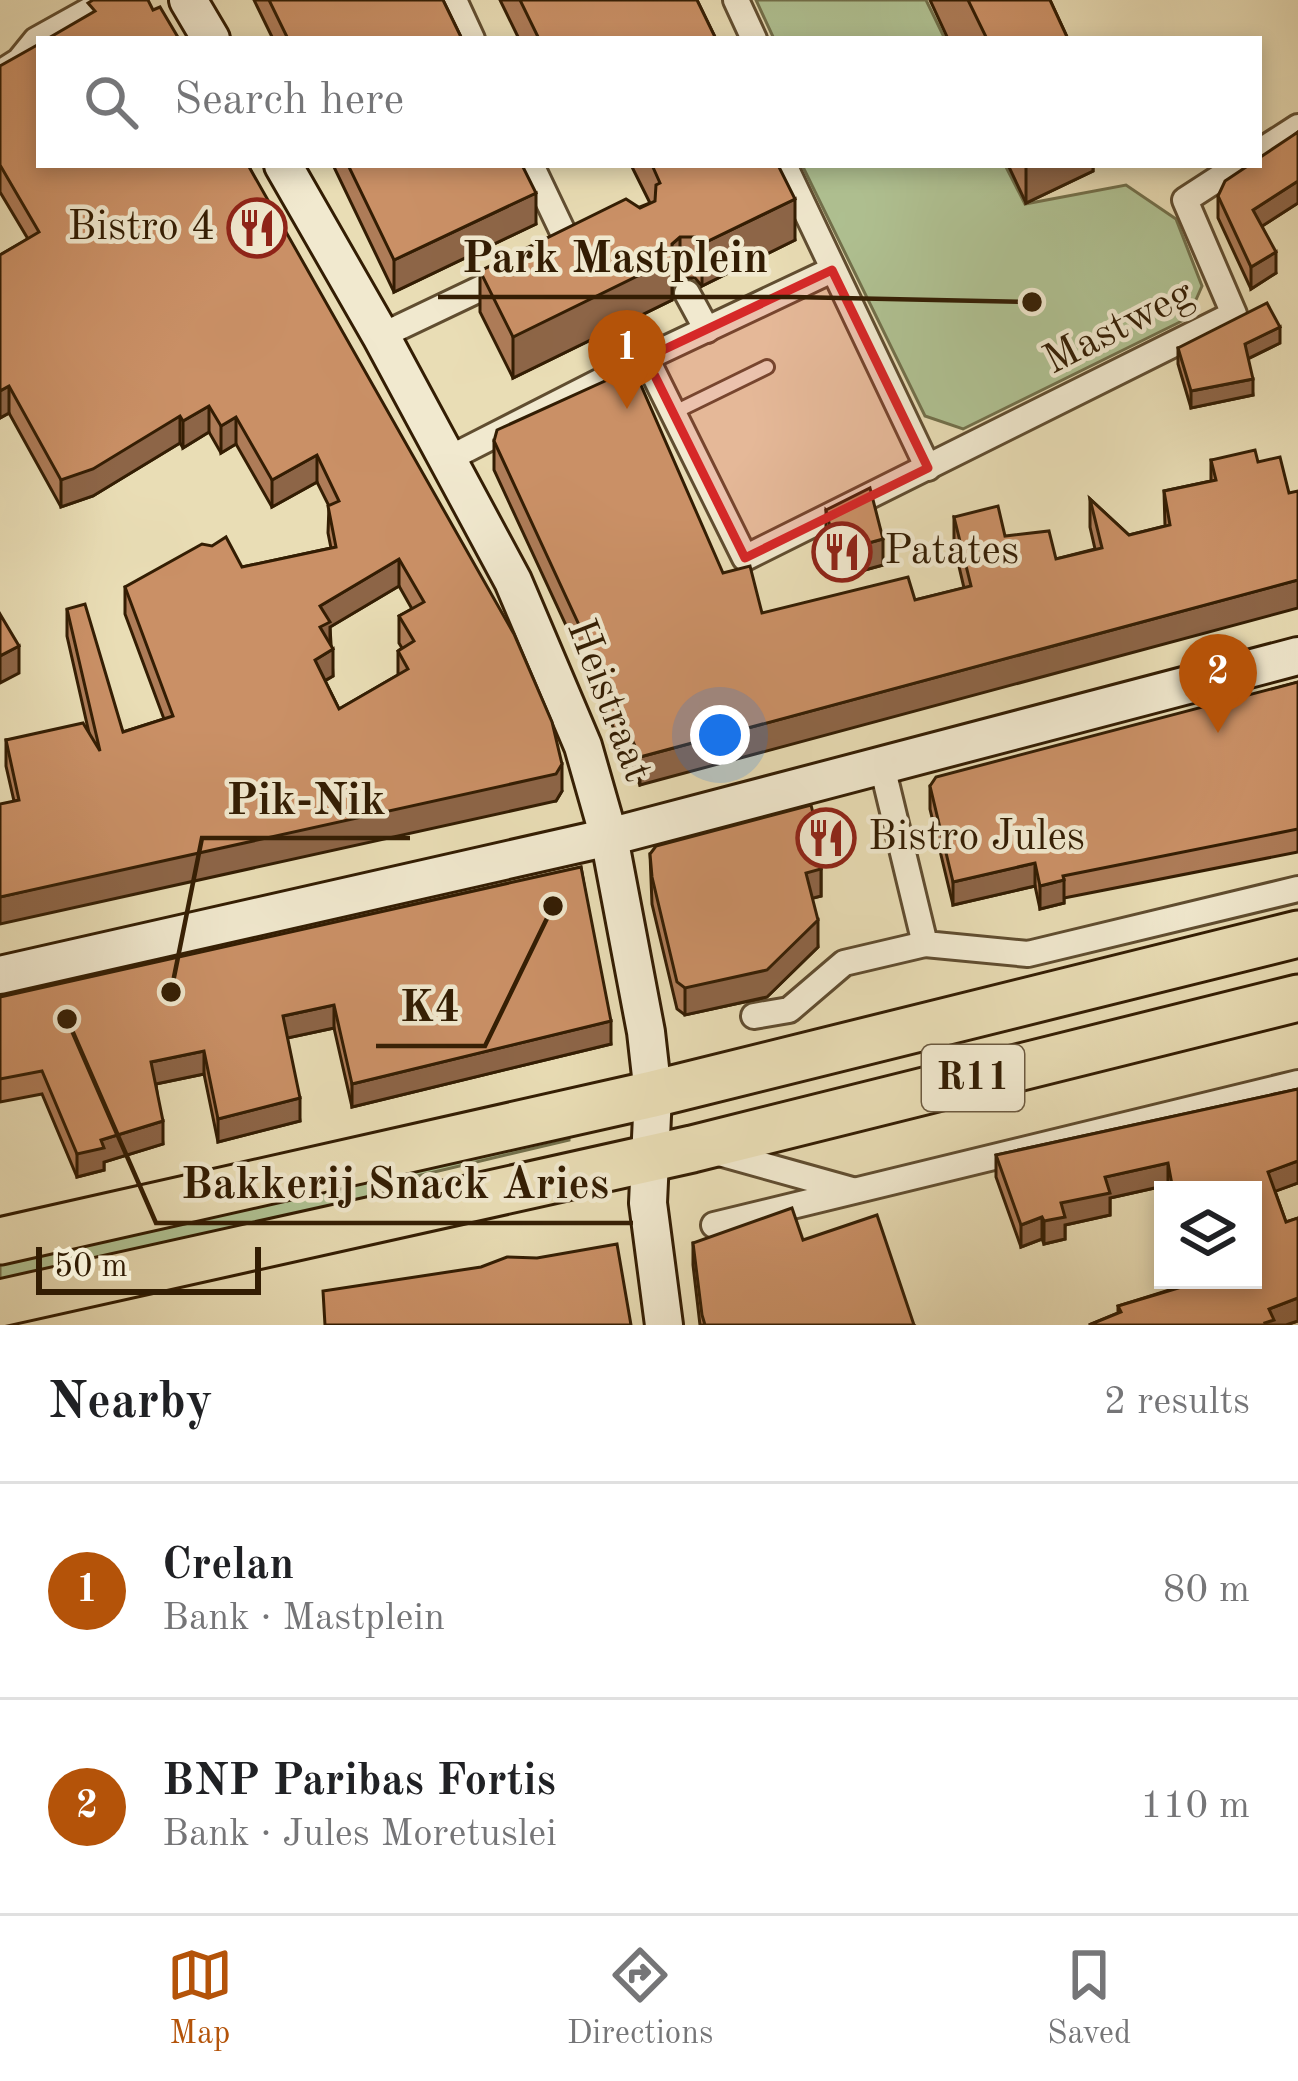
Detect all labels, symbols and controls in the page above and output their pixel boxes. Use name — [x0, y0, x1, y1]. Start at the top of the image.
search box — [36, 36, 1262, 168]
icon: search — [78, 69, 144, 135]
text: Search here — [174, 79, 404, 124]
restaurant icon: Bistro 4 — [226, 197, 288, 259]
place label: Bistro 4 — [68, 207, 215, 249]
callout: Park Mastplein — [438, 216, 793, 297]
text: Park Mastplein — [462, 238, 768, 283]
street label: Mastweg — [1038, 272, 1201, 383]
pin: 1 — [588, 310, 666, 409]
restaurant icon: Patates — [811, 521, 873, 583]
place label: Patates — [884, 531, 1019, 573]
street label: Heistraat — [558, 614, 658, 788]
pin: 2 — [1179, 634, 1257, 733]
your location — [690, 705, 750, 765]
callout: Pik-Nik — [202, 757, 410, 838]
text: Pik-Nik — [226, 780, 386, 825]
restaurant icon: Bistro Jules — [795, 807, 857, 869]
place label: Bistro Jules — [868, 817, 1085, 859]
callout: K4 — [376, 965, 485, 1046]
text: K4 — [400, 987, 460, 1032]
road number: R11 — [922, 1045, 1024, 1111]
callout: Bakkerij Snack Aries — [156, 1142, 633, 1223]
text: Bakkerij Snack Aries — [181, 1164, 609, 1209]
map controls — [1154, 1181, 1262, 1289]
button: layers — [1154, 1181, 1262, 1289]
scale bar — [36, 1241, 261, 1294]
text: 50 m — [54, 1251, 128, 1284]
text: Nearby — [48, 1378, 213, 1429]
text: 2 results — [1104, 1383, 1250, 1422]
text: Crelan — [162, 1544, 294, 1589]
text: 1 — [76, 1571, 98, 1610]
text: 80 m — [1163, 1571, 1250, 1610]
text: Bank · Mastplein — [162, 1599, 445, 1638]
text: BNP Paribas Fortis — [162, 1760, 556, 1805]
text: 2 — [76, 1787, 98, 1826]
text: 110 m — [1140, 1787, 1250, 1826]
text: Bank · Jules Moretuslei — [162, 1815, 557, 1854]
tab: Map — [167, 1942, 233, 2055]
tab: Directions — [567, 1942, 713, 2055]
tab: Saved — [1047, 1942, 1131, 2055]

